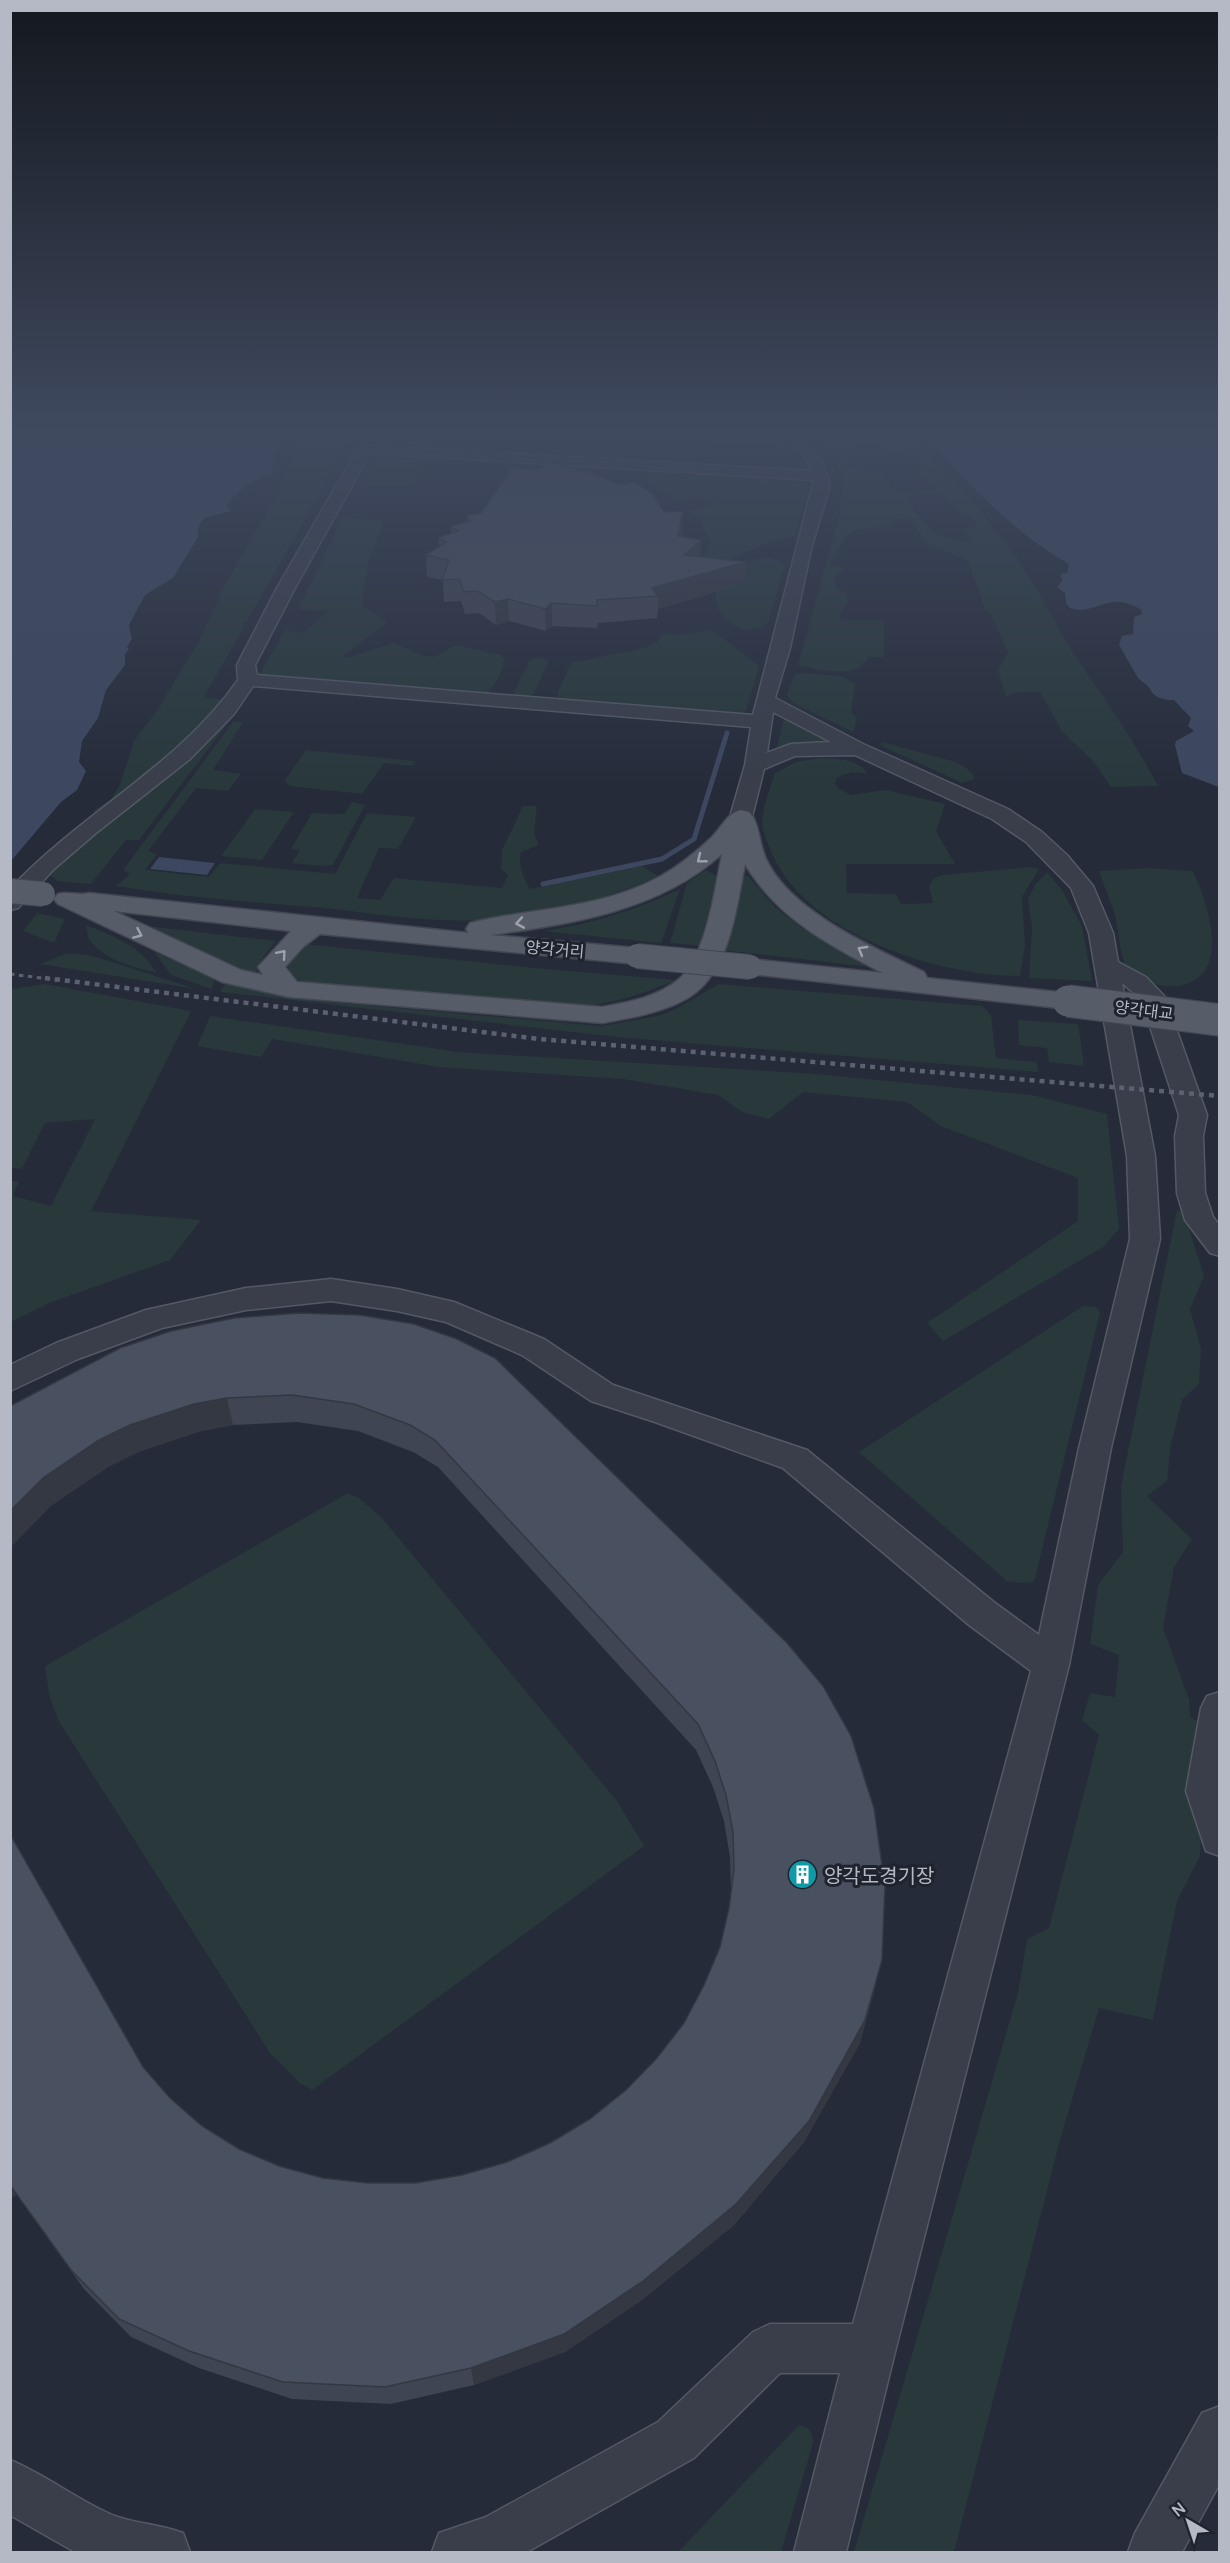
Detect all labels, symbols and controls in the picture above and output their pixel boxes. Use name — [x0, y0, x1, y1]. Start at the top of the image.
one-way arrow — [697, 852, 708, 863]
one-way arrow — [515, 917, 524, 929]
one-way arrow — [132, 926, 143, 938]
street label: 양각거리 — [525, 935, 585, 963]
one-way arrow — [858, 946, 868, 958]
one-way arrow — [275, 950, 286, 961]
street label: 양각대교 — [1113, 995, 1175, 1025]
building icon: 양각도경기장 — [787, 1859, 819, 1891]
place label: 양각도경기장 — [824, 1862, 934, 1889]
north arrow — [1158, 2491, 1218, 2551]
text: N — [1167, 2497, 1190, 2522]

